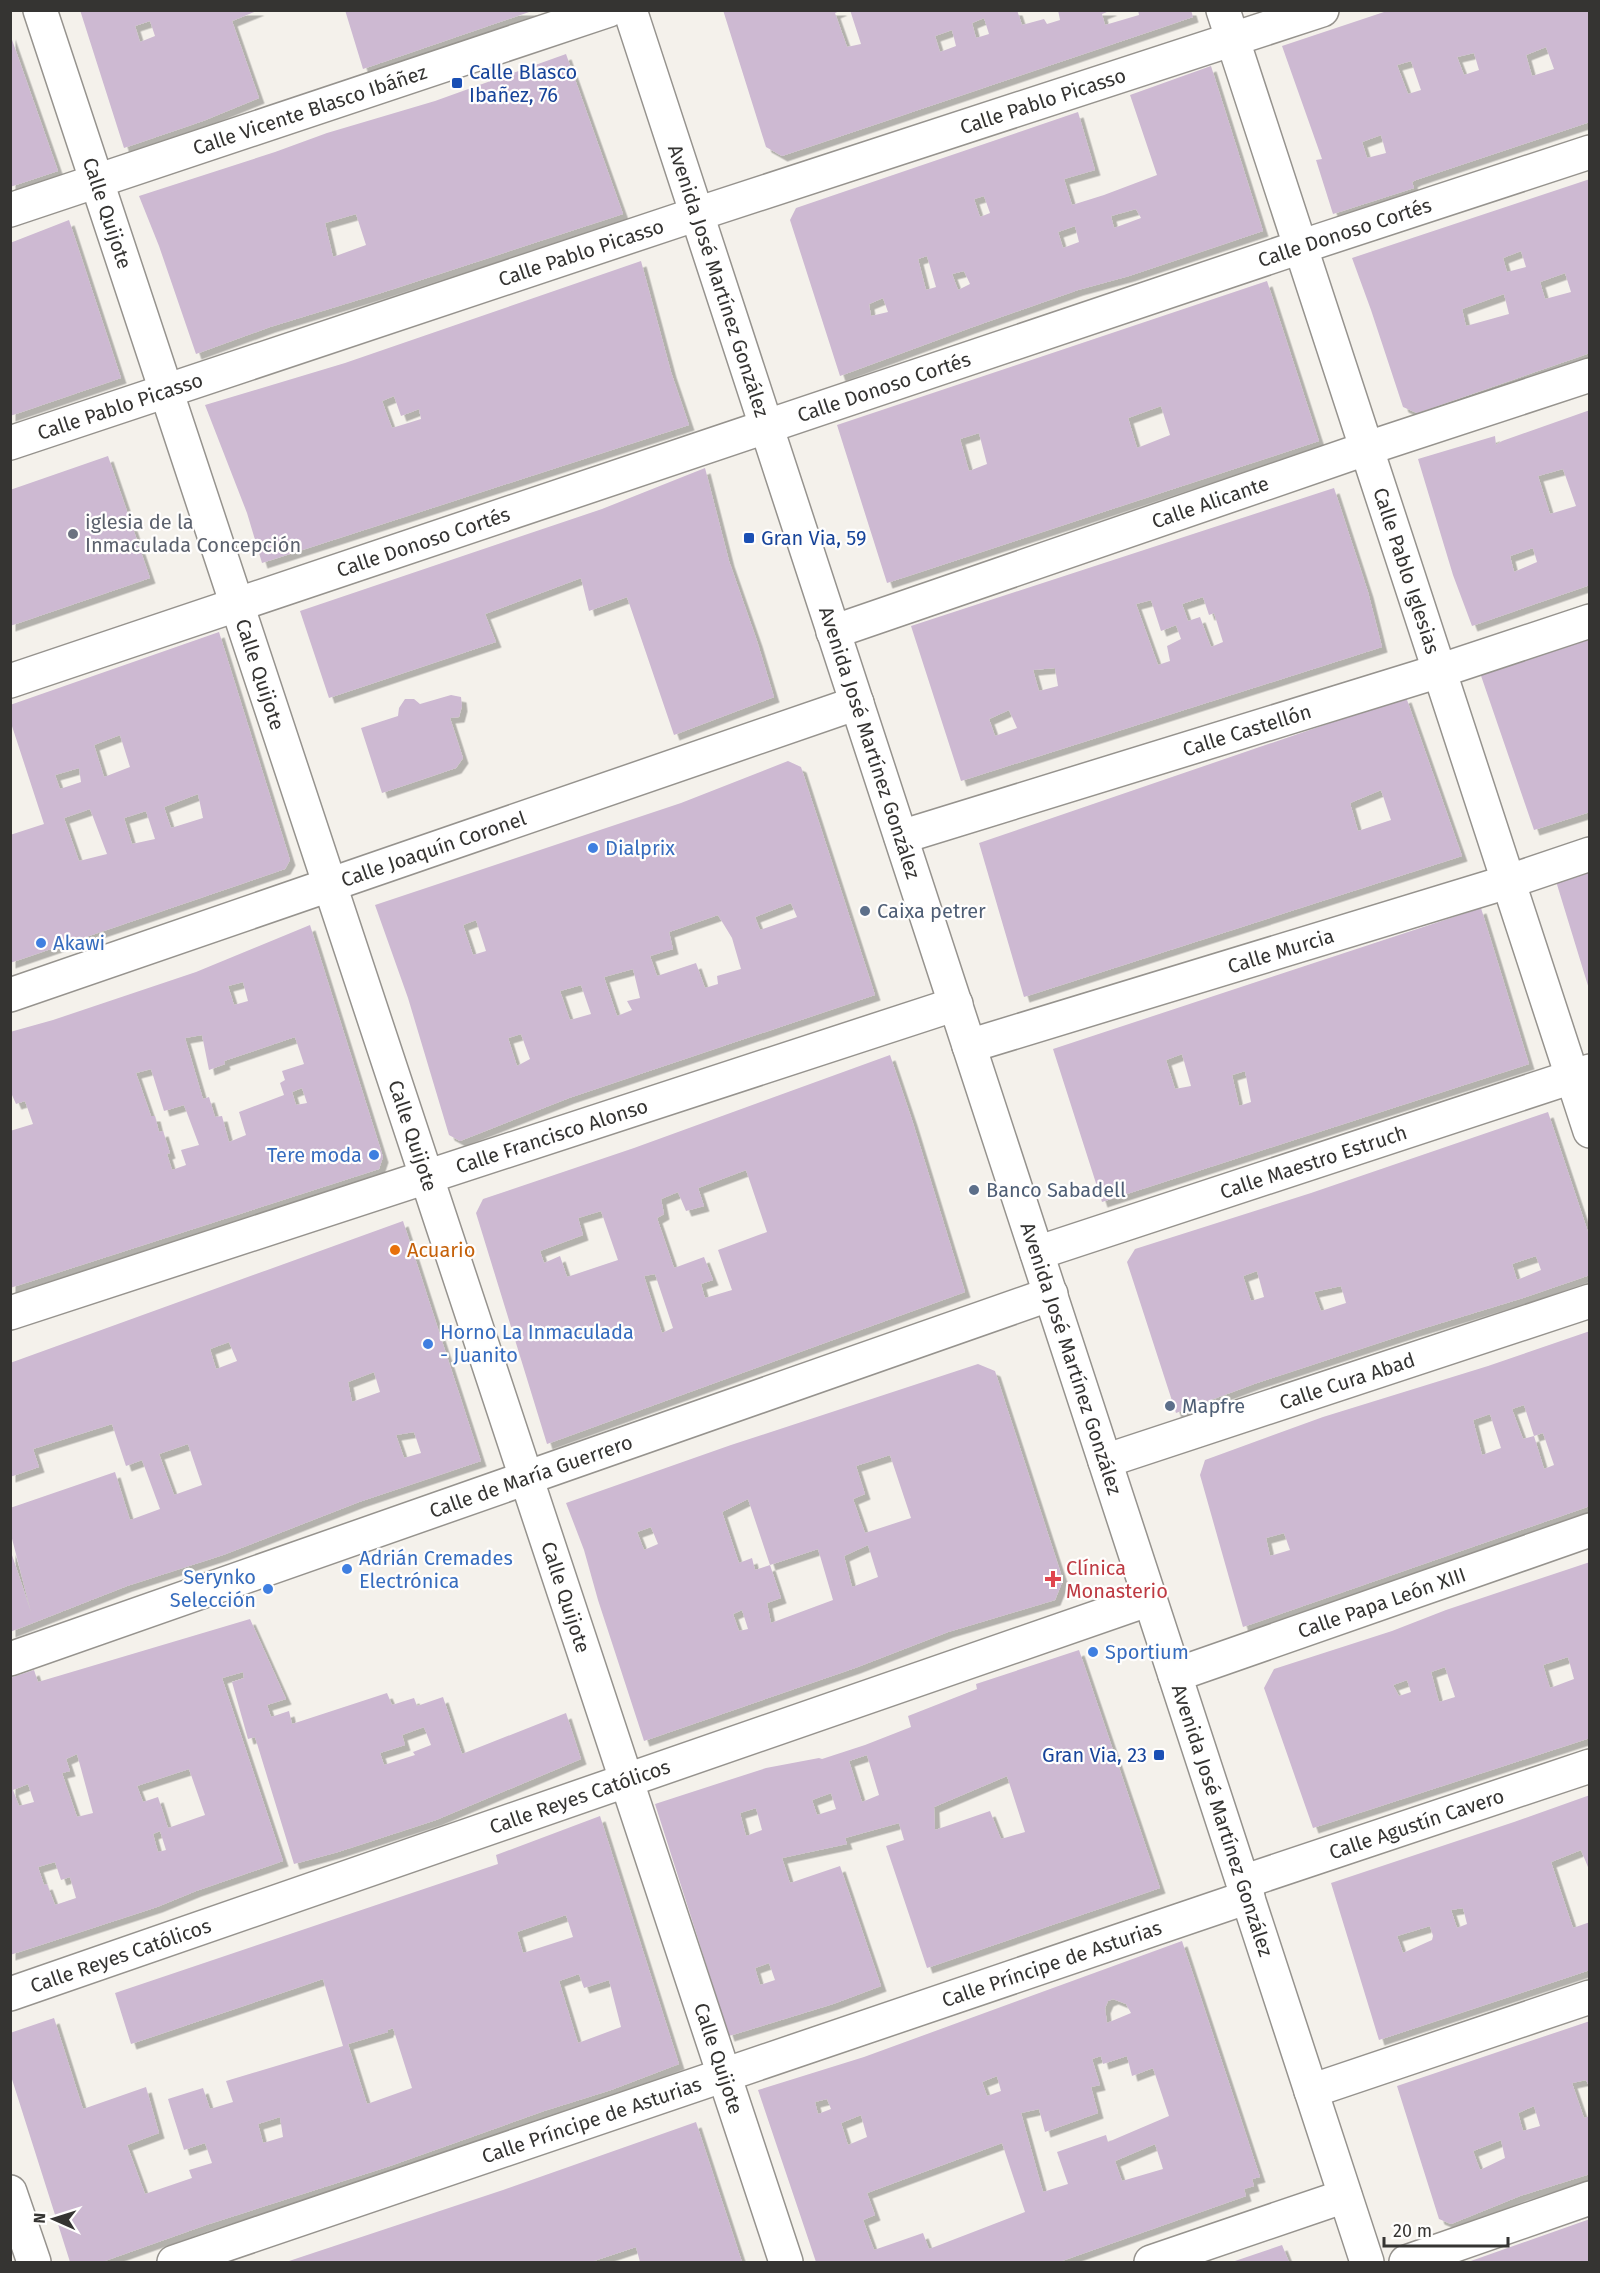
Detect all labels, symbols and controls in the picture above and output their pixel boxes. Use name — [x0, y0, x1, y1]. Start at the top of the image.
street label: Calle Vicente Blasco Ibáñez — [190, 60, 430, 160]
place label: Calle Blasco Ibañez, 76 — [469, 60, 577, 107]
street label: Calle Pablo Picasso — [957, 63, 1129, 139]
marker: Calle Blasco Ibañez, 76 — [450, 76, 464, 90]
street label: Avenida José Martínez González — [663, 142, 774, 420]
street label: Calle Quijote — [78, 154, 137, 272]
street label: Calle Donoso Cortés — [1255, 193, 1434, 272]
street label: Calle Pablo Picasso — [495, 214, 667, 291]
street label: Calle Donoso Cortés — [794, 347, 974, 427]
street label: Calle Pablo Picasso — [34, 368, 206, 445]
street label: Calle Alicante — [1149, 471, 1272, 533]
street label: Calle Pablo Iglesias — [1368, 484, 1445, 657]
street label: Calle Donoso Cortés — [333, 502, 513, 582]
place label: iglesia de la Inmaculada Concepción — [85, 510, 301, 557]
place label: Gran Via, 59 — [761, 526, 867, 550]
marker: iglesia de la Inmaculada Concepción — [66, 527, 80, 541]
marker: Gran Via, 59 — [742, 531, 756, 545]
street label: Avenida José Martínez González — [814, 604, 926, 882]
street label: Calle Quijote — [231, 616, 290, 733]
street label: Calle Castellón — [1180, 699, 1314, 761]
street label: Calle Joaquín Coronel — [338, 806, 529, 892]
place label: Dialprix — [605, 836, 675, 860]
marker: Dialprix — [586, 841, 600, 855]
place label: Caixa petrer — [877, 899, 986, 923]
marker: Caixa petrer — [858, 904, 872, 918]
street label: Calle Murcia — [1225, 923, 1337, 978]
place label: Akawi — [53, 931, 105, 955]
marker: Akawi — [34, 936, 48, 950]
street label: Calle Quijote — [383, 1077, 443, 1195]
street label: Calle Francisco Alonso — [453, 1093, 651, 1179]
street label: Calle Maestro Estruch — [1217, 1120, 1410, 1204]
place label: Tere moda — [267, 1143, 362, 1167]
marker: Tere moda — [367, 1148, 381, 1162]
place label: Banco Sabadell — [986, 1178, 1126, 1202]
marker: Banco Sabadell — [967, 1183, 981, 1197]
street label: Avenida José Martínez González — [1016, 1219, 1127, 1498]
place label: Acuario — [407, 1238, 475, 1262]
marker: Acuario — [388, 1243, 402, 1257]
place label: Horno La Inmaculada - Juanito — [440, 1320, 634, 1367]
marker: Horno La Inmaculada - Juanito — [421, 1337, 435, 1351]
street label: Calle Cura Abad — [1276, 1348, 1418, 1415]
place label: Mapfre — [1182, 1394, 1245, 1418]
marker: Mapfre — [1163, 1399, 1177, 1413]
street label: Calle de María Guerrero — [426, 1430, 636, 1523]
street label: Calle Quijote — [536, 1538, 595, 1656]
place label: Adrián Cremades Electrónica — [359, 1546, 513, 1593]
place label: Clínica Monasterio — [1066, 1556, 1168, 1603]
marker: Adrián Cremades Electrónica — [340, 1562, 354, 1576]
street label: Calle Papa León XIII — [1294, 1562, 1469, 1643]
place label: Serynko Selección — [170, 1565, 256, 1612]
marker: Clínica Monasterio — [1044, 1570, 1062, 1588]
marker: Serynko Selección — [261, 1582, 275, 1596]
place label: Sportium — [1105, 1640, 1189, 1664]
marker: Sportium — [1086, 1645, 1100, 1659]
street label: Avenida José Martínez González — [1167, 1681, 1278, 1960]
place label: Gran Via, 23 — [1042, 1743, 1147, 1767]
marker: Gran Via, 23 — [1152, 1748, 1166, 1762]
street label: Calle Reyes Católicos — [486, 1754, 673, 1839]
street label: Calle Agustín Cavero — [1326, 1784, 1507, 1864]
street label: Calle Reyes Católicos — [27, 1913, 214, 1998]
street label: Calle Príncipe de Asturias — [939, 1915, 1165, 2012]
street label: Calle Quijote — [689, 2000, 748, 2117]
street label: Calle Príncipe de Asturias — [479, 2072, 705, 2169]
north arrow — [24, 2189, 84, 2249]
scale bar — [1384, 2210, 1508, 2248]
text: N — [30, 2212, 49, 2224]
text: 20 m — [1393, 2220, 1432, 2242]

